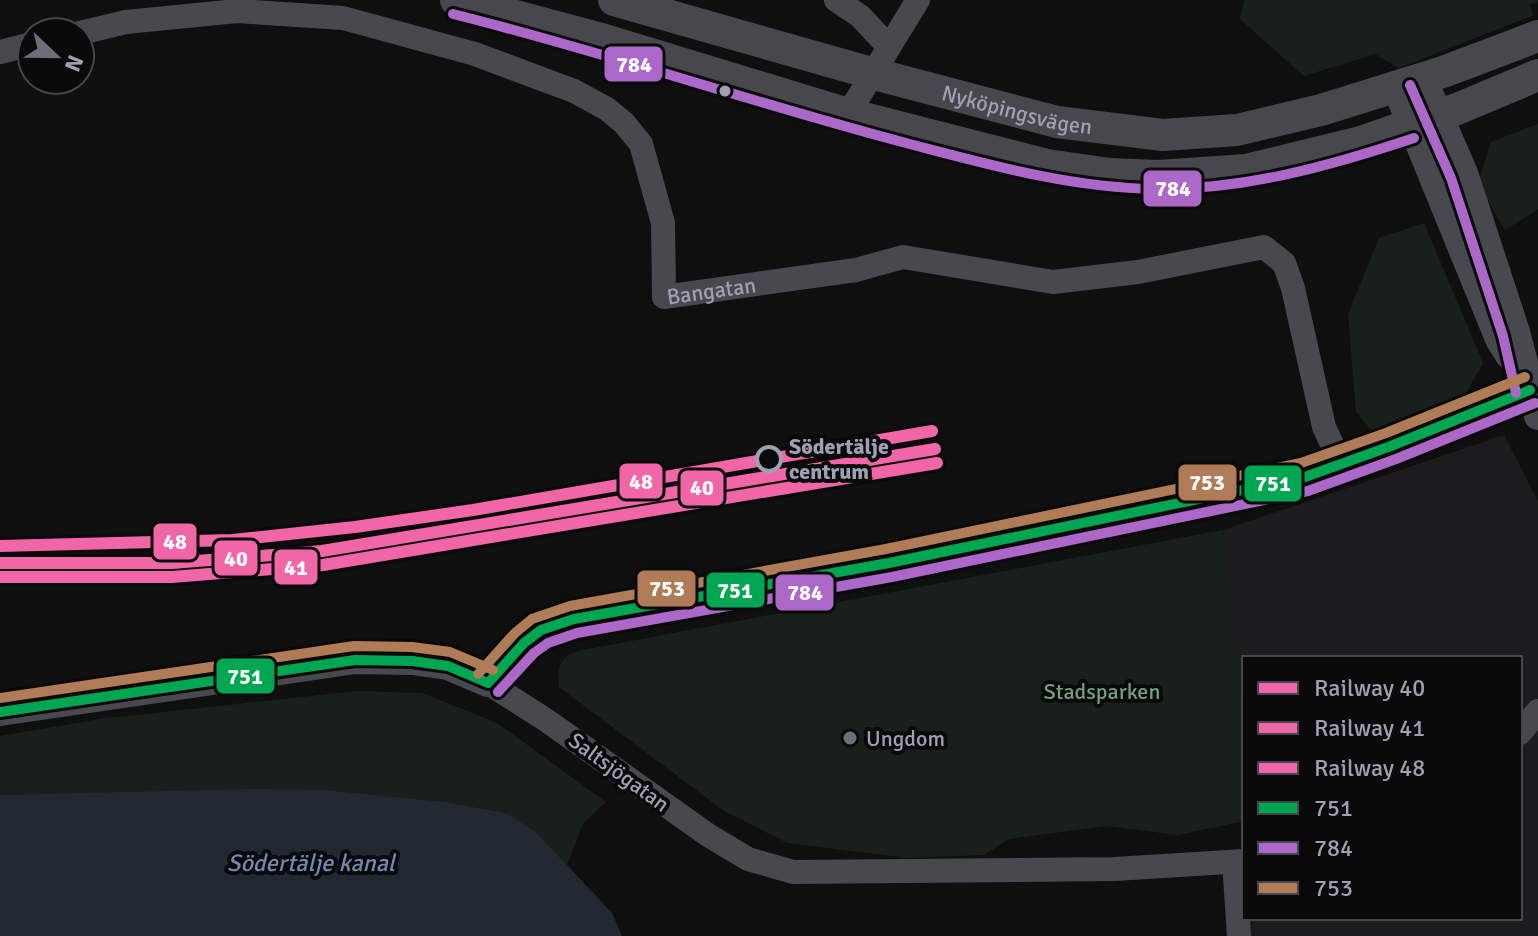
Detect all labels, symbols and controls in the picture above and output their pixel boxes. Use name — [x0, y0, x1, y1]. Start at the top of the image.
north arrow — [16, 16, 96, 96]
line badge: 784 — [603, 45, 664, 83]
text: N — [59, 51, 89, 75]
text: 784 — [616, 51, 652, 78]
street label: Nyköpingsvägen — [939, 79, 1094, 140]
unlabelled marker — [717, 83, 733, 99]
line badge: 784 — [1142, 169, 1203, 208]
text: 784 — [1155, 175, 1191, 202]
street label: Bangatan — [665, 271, 758, 310]
place label: Södertälje centrum — [789, 433, 889, 485]
marker: Södertälje centrum — [756, 446, 782, 472]
line badge: 48 — [618, 462, 664, 500]
line badge: 753 — [1177, 463, 1238, 502]
line badge: 751 — [1243, 464, 1303, 503]
text: 48 — [629, 468, 653, 495]
line badge: 40 — [679, 469, 725, 507]
text: 753 — [1189, 469, 1225, 496]
text: 751 — [1255, 470, 1291, 497]
text: 40 — [690, 474, 714, 501]
line badge: 48 — [152, 522, 198, 561]
text: 48 — [163, 528, 187, 555]
line badge: 40 — [213, 539, 259, 577]
text: 40 — [224, 545, 248, 572]
line badge: 41 — [273, 548, 319, 586]
text: 41 — [284, 554, 308, 581]
line badge: 753 — [636, 569, 697, 608]
line badge: 751 — [705, 571, 766, 609]
line badge: 784 — [774, 573, 835, 612]
text: 753 — [649, 575, 685, 602]
text: 751 — [717, 577, 753, 604]
text: 784 — [787, 579, 823, 606]
legend — [1242, 656, 1522, 920]
line badge: 751 — [215, 657, 276, 695]
text: 751 — [227, 663, 263, 690]
text: Railway 40 — [1314, 673, 1425, 703]
park label: Stadsparken — [1044, 678, 1160, 705]
text: Railway 41 — [1314, 713, 1425, 743]
place label: Ungdom — [866, 725, 945, 752]
street label: Saltsjögatan — [563, 726, 675, 818]
marker: Ungdom — [841, 729, 859, 747]
text: Railway 48 — [1314, 753, 1425, 783]
text: 751 — [1314, 793, 1353, 823]
text: 784 — [1314, 833, 1353, 863]
water label: Södertälje kanal — [227, 848, 397, 878]
text: 753 — [1314, 873, 1353, 903]

